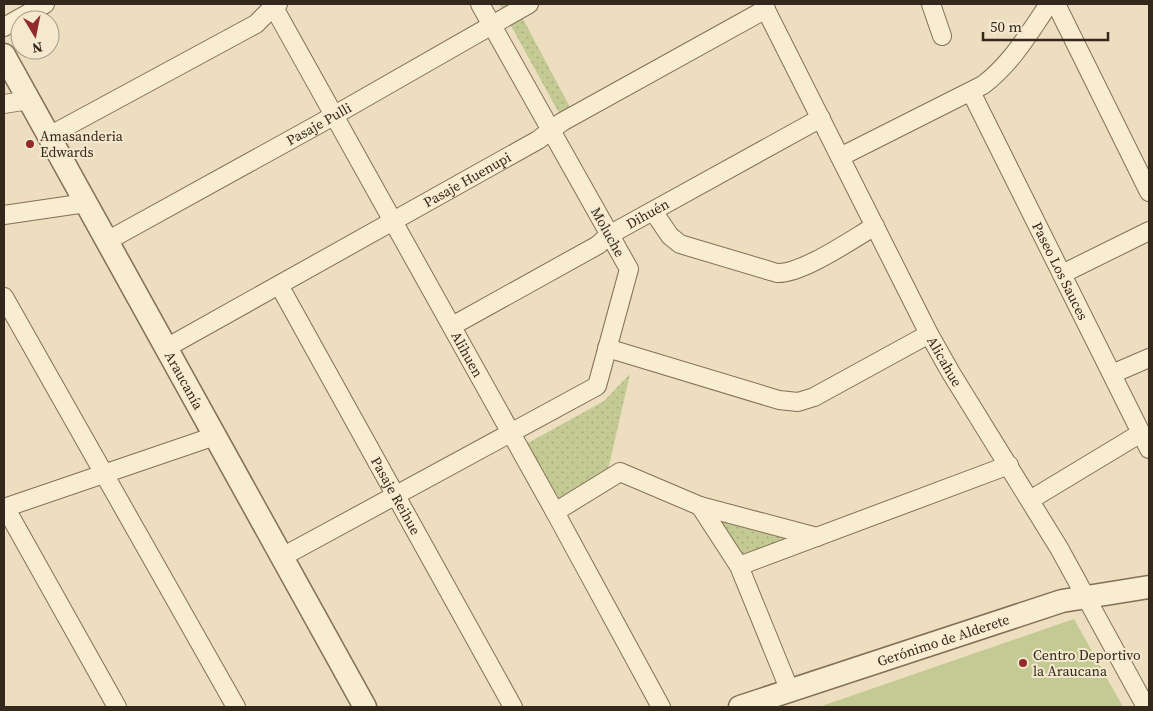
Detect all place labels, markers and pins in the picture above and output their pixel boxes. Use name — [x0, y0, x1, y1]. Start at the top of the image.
place label: Amasanderia Edwards — [40, 126, 124, 162]
marker: Amasanderia Edwards — [24, 138, 36, 150]
place label: Centro Deportivo la Araucana — [1033, 645, 1141, 681]
marker: Centro Deportivo la Araucana — [1017, 657, 1029, 669]

